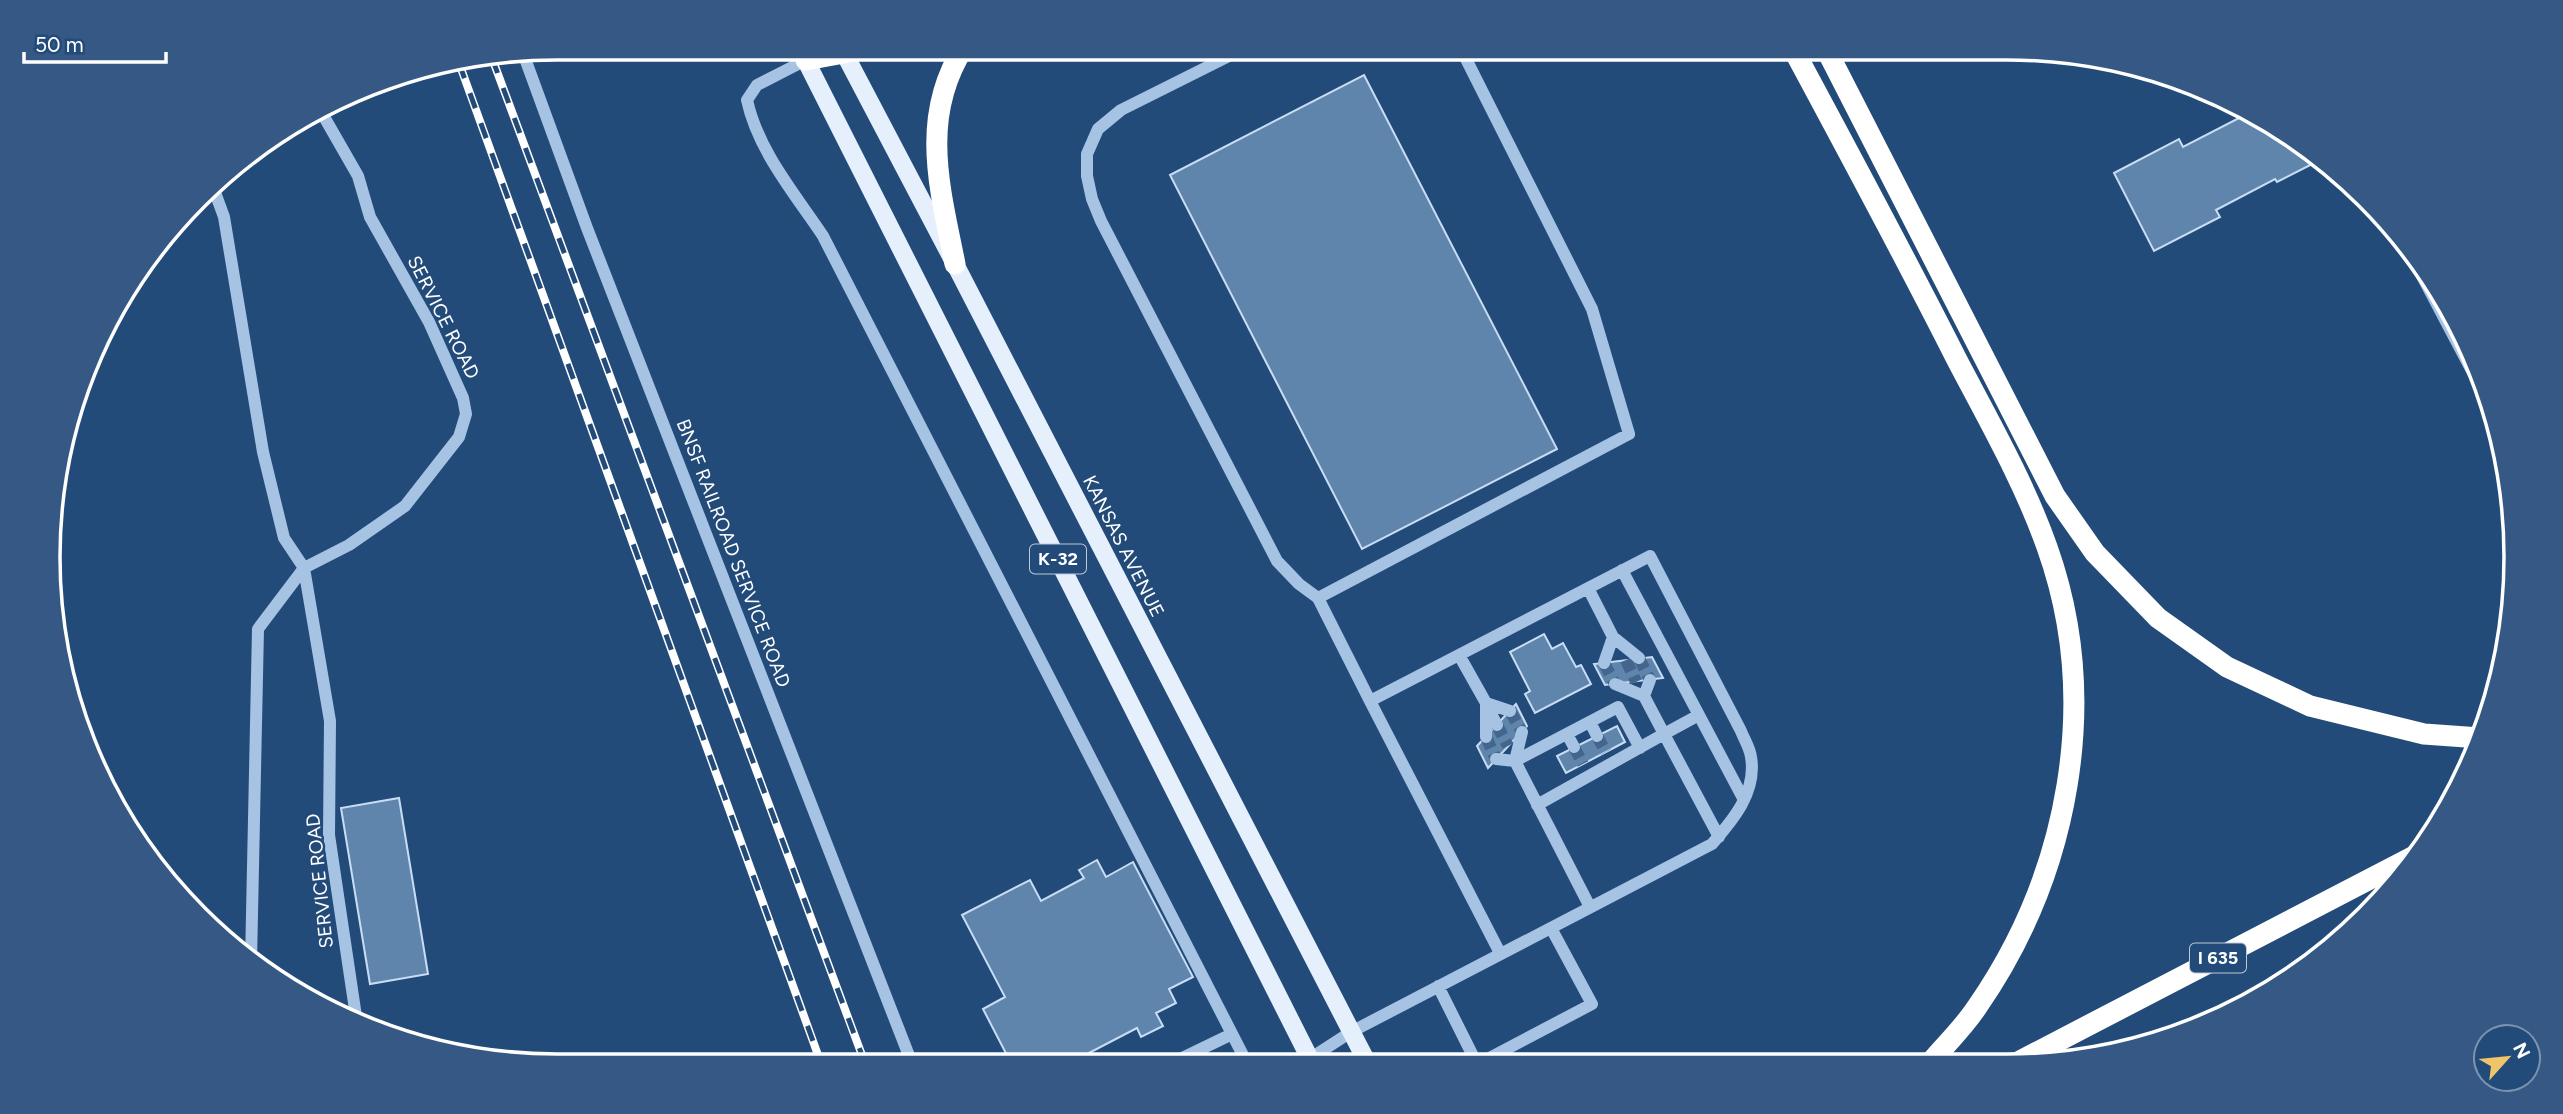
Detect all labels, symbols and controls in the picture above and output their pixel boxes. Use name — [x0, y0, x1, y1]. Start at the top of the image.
scale bar — [24, 21, 166, 65]
text: 50 m — [35, 32, 84, 57]
street label: SERVICE ROAD — [403, 252, 485, 383]
street label: BNSF RAILROAD SERVICE ROAD — [672, 416, 795, 691]
street label: KANSAS AVENUE — [1078, 472, 1169, 621]
road number: K-32 — [1030, 544, 1086, 574]
street label: SERVICE ROAD — [301, 812, 338, 949]
road number: I 635 — [2190, 944, 2246, 973]
north arrow — [2472, 1023, 2542, 1093]
text: N — [2508, 1039, 2535, 1062]

